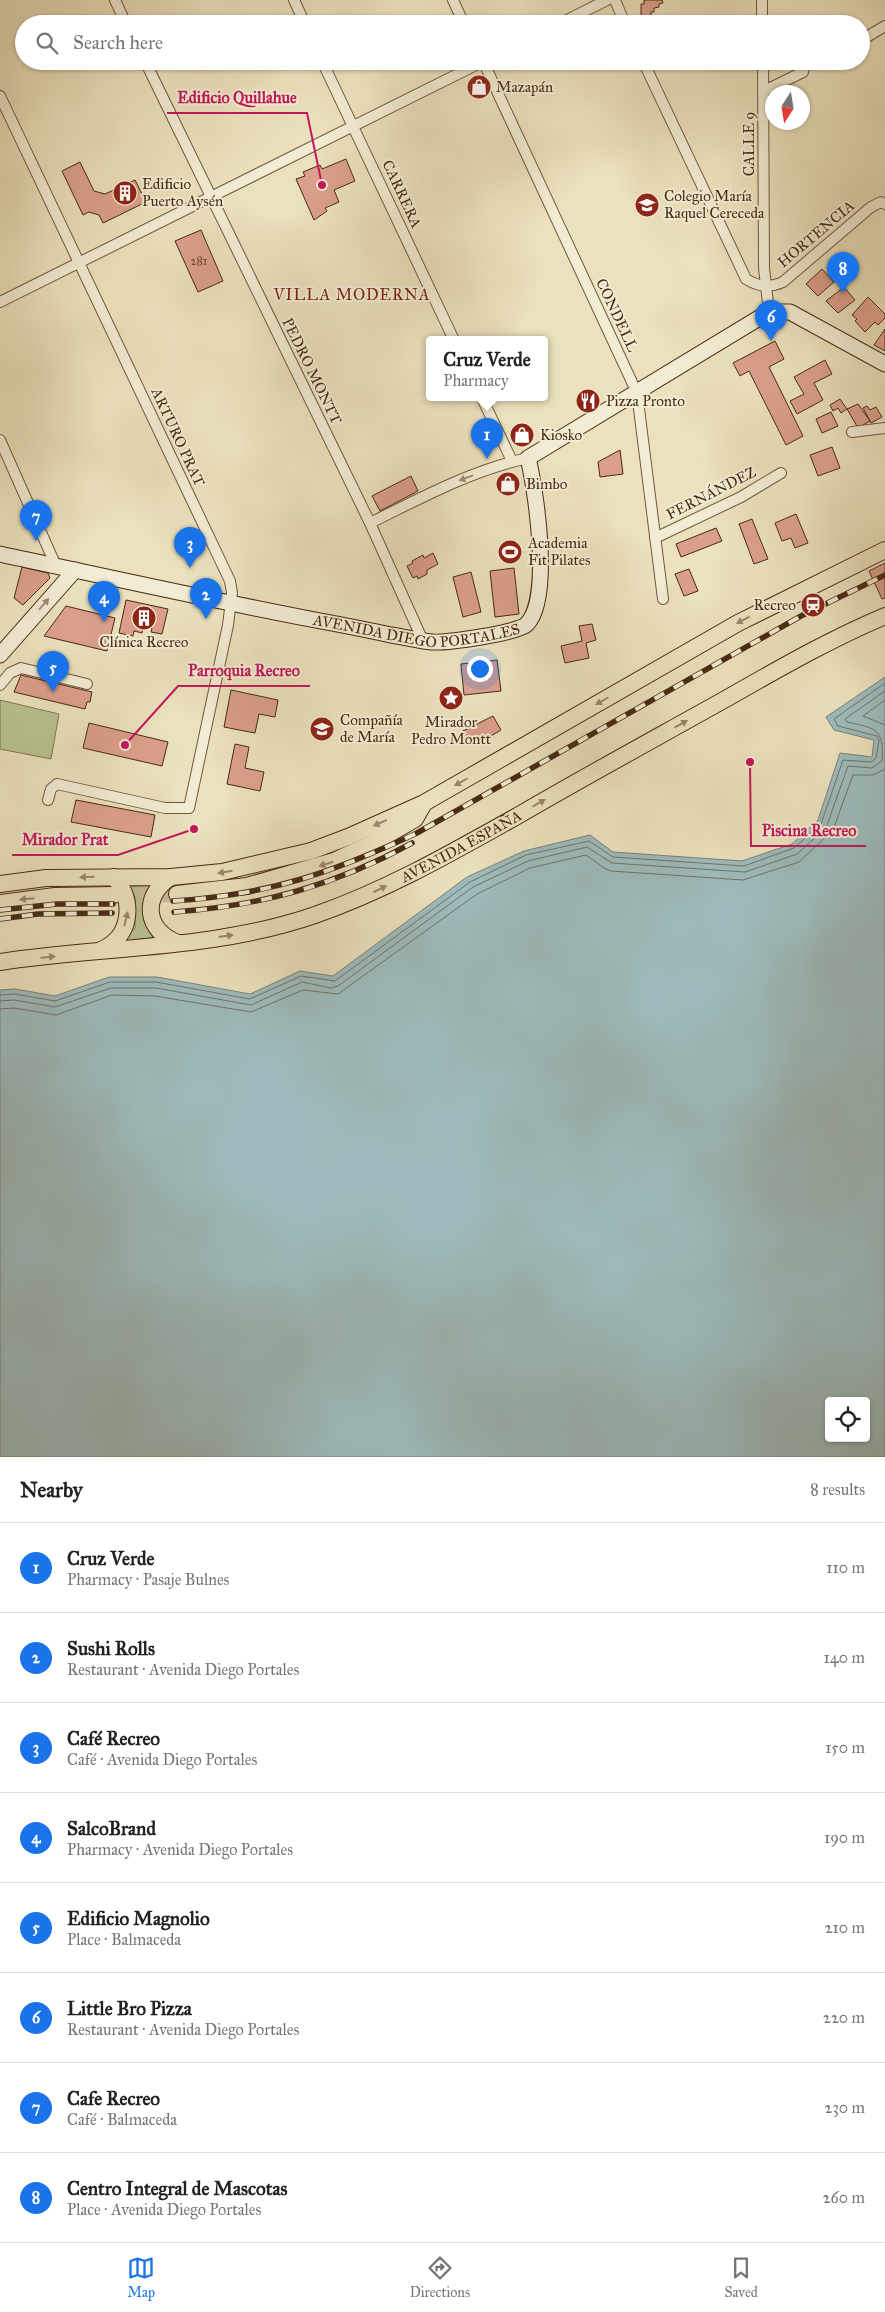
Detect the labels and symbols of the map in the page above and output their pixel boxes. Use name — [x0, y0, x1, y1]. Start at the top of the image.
shop icon: Mazapán — [466, 74, 492, 100]
place label: Mazapán — [496, 78, 553, 96]
callout: Edificio Quillahue — [167, 82, 307, 113]
north arrow — [765, 85, 810, 130]
text: Edificio Quillahue — [177, 88, 297, 108]
street label: CALLE 9 — [740, 112, 758, 176]
street label: CARRERA — [378, 157, 426, 231]
place label: Edificio Puerto Aysén — [142, 175, 223, 210]
building icon: Edificio Puerto Aysén — [112, 180, 138, 206]
place label: Colegio María Raquel Cereceda — [664, 187, 765, 223]
school or university icon: Colegio María Raquel Cereceda — [634, 192, 660, 218]
street label: HORTENCIA — [774, 197, 858, 271]
pin: 8 — [827, 252, 859, 293]
house number: 281 — [190, 254, 208, 268]
street label: CONDELL — [592, 276, 642, 354]
district label: VILLA MODERNA — [273, 285, 431, 304]
pin: 6 — [755, 300, 787, 341]
street label: PEDRO MONTT — [279, 315, 345, 427]
street label: ARTURO PRAT — [147, 384, 209, 489]
restaurant icon: Pizza Pronto — [575, 388, 601, 414]
place label: Pizza Pronto — [606, 392, 685, 410]
pin: 1 — [471, 418, 503, 459]
shop icon: Kiosko — [509, 422, 535, 448]
place label: Kiosko — [540, 426, 583, 444]
street label: FERNÁNDEZ — [663, 462, 759, 523]
shop icon: Bimbo — [495, 471, 521, 497]
one-way arrow — [458, 474, 473, 482]
place label: Bimbo — [526, 475, 568, 493]
pin: 7 — [20, 500, 52, 541]
pin: 3 — [174, 527, 206, 568]
place label: Academia Fit Pilates — [527, 534, 591, 569]
sports icon: Academia Fit Pilates — [497, 539, 523, 565]
pin: 2 — [190, 578, 222, 619]
pin: 4 — [88, 581, 120, 622]
station icon: Recreo — [800, 592, 826, 618]
place label: Recreo — [754, 596, 796, 614]
one-way arrow — [39, 597, 50, 610]
building icon: Clínica Recreo — [131, 605, 157, 631]
street label: AVENIDA DIEGO PORTALES — [311, 611, 522, 651]
one-way arrow — [736, 616, 750, 624]
place label: Clínica Recreo — [100, 633, 189, 651]
pin: 5 — [37, 651, 69, 692]
callout: Parroquia Recreo — [178, 655, 310, 686]
your location — [467, 656, 493, 682]
text: Parroquia Recreo — [188, 661, 300, 681]
place icon: Mirador Pedro Montt — [438, 685, 464, 711]
one-way arrow — [596, 696, 609, 705]
place label: Compañía de María — [340, 711, 404, 746]
place label: Mirador Pedro Montt — [411, 713, 492, 748]
school or university icon: Compañía de María — [309, 716, 335, 742]
one-way arrow — [673, 720, 688, 728]
one-way arrow — [454, 778, 469, 786]
one-way arrow — [532, 799, 545, 808]
street label: AVENIDA ESPAÑA — [397, 806, 525, 887]
callout: Piscina Recreo — [751, 815, 866, 846]
one-way arrow — [373, 819, 387, 827]
text: Piscina Recreo — [762, 821, 856, 840]
callout: Mirador Prat — [12, 824, 118, 855]
text: Mirador Prat — [22, 830, 109, 849]
one-way arrow — [318, 860, 333, 868]
one-way arrow — [217, 868, 233, 876]
one-way arrow — [79, 873, 95, 881]
one-way arrow — [373, 885, 388, 893]
one-way arrow — [19, 895, 35, 903]
one-way arrow — [122, 912, 130, 927]
one-way arrow — [218, 932, 234, 940]
one-way arrow — [41, 953, 57, 961]

